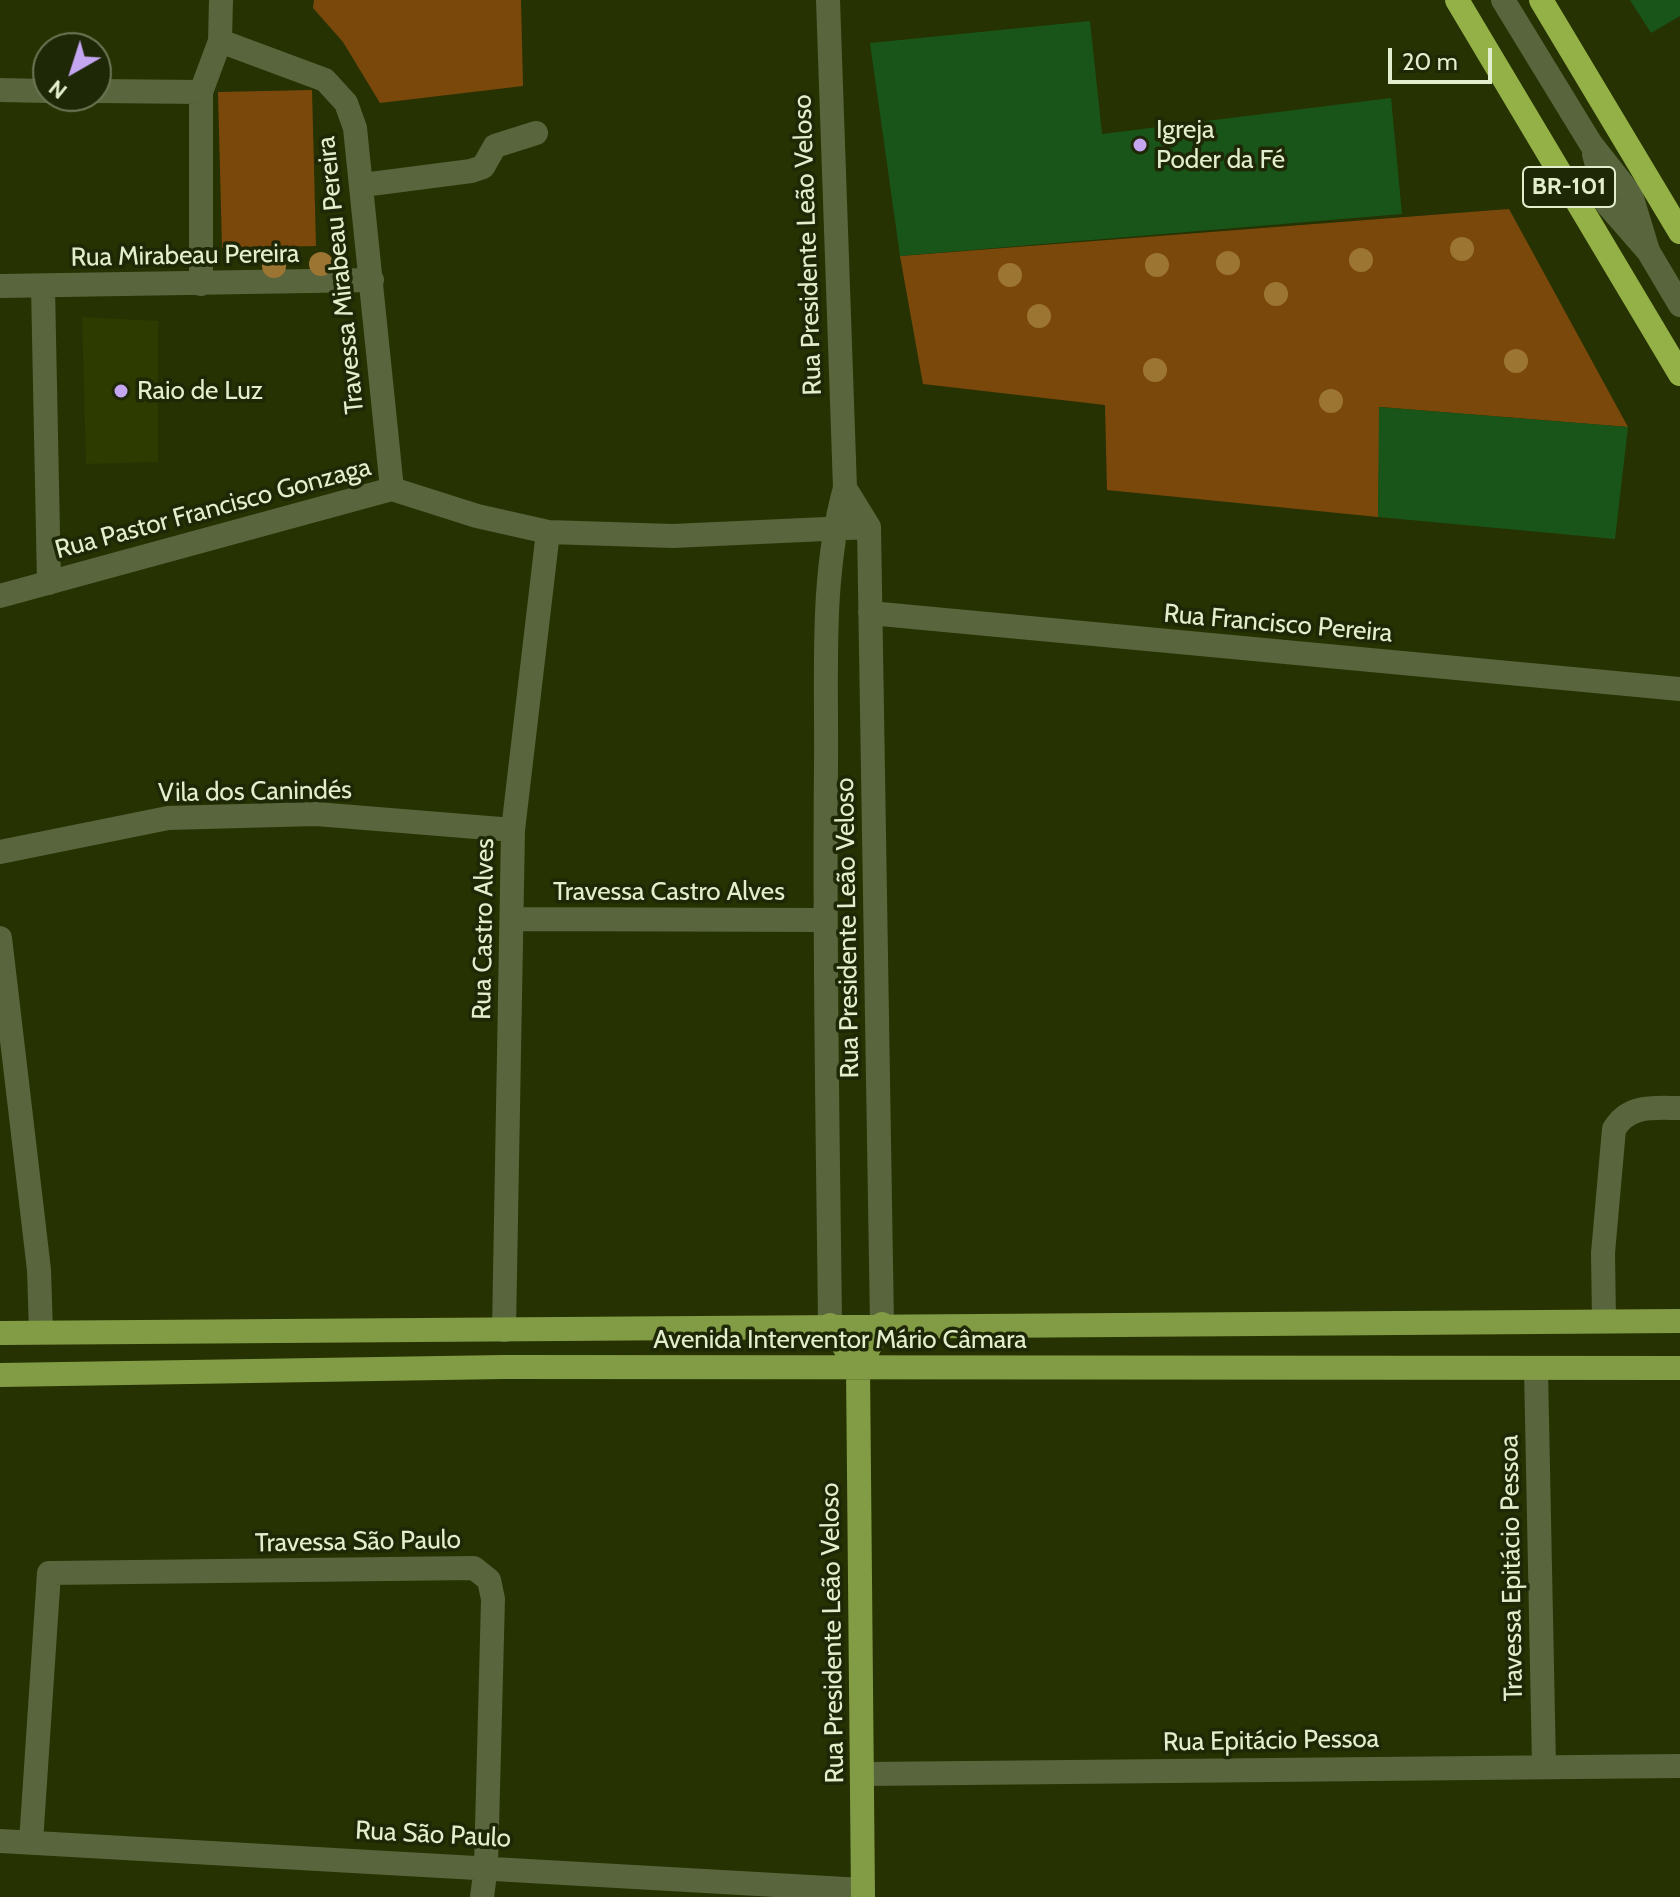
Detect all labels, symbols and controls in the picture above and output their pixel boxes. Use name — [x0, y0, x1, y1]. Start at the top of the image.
north arrow — [32, 32, 112, 112]
scale bar — [1392, 32, 1496, 82]
text: 20 m — [1402, 47, 1458, 76]
text: N — [43, 74, 72, 105]
street label: Rua Presidente Leão Veloso — [787, 94, 829, 396]
place label: Igreja Poder da Fé — [1156, 114, 1285, 176]
street label: Travessa Mirabeau Pereira — [311, 135, 371, 415]
marker: Igreja Poder da Fé — [1131, 136, 1149, 154]
road number: BR-101 — [1523, 167, 1615, 207]
street label: Rua Mirabeau Pereira — [70, 238, 300, 274]
place label: Raio de Luz — [137, 375, 263, 407]
marker: Raio de Luz — [112, 382, 130, 400]
street label: Rua Pastor Francisco Gonzaga — [52, 452, 374, 566]
street label: Rua Francisco Pereira — [1162, 598, 1394, 650]
street label: Vila dos Canindés — [158, 775, 352, 809]
street label: Rua Presidente Leão Veloso — [830, 777, 866, 1079]
street label: Rua Castro Alves — [467, 838, 501, 1020]
street label: Travessa Castro Alves — [553, 876, 785, 908]
street label: Avenida Interventor Mário Câmara — [653, 1324, 1027, 1356]
street label: Travessa Epitácio Pessoa — [1494, 1435, 1530, 1701]
street label: Rua Presidente Leão Veloso — [815, 1482, 851, 1784]
street label: Travessa São Paulo — [255, 1525, 461, 1559]
street label: Rua Epitácio Pessoa — [1163, 1724, 1379, 1758]
street label: Rua São Paulo — [354, 1815, 512, 1855]

